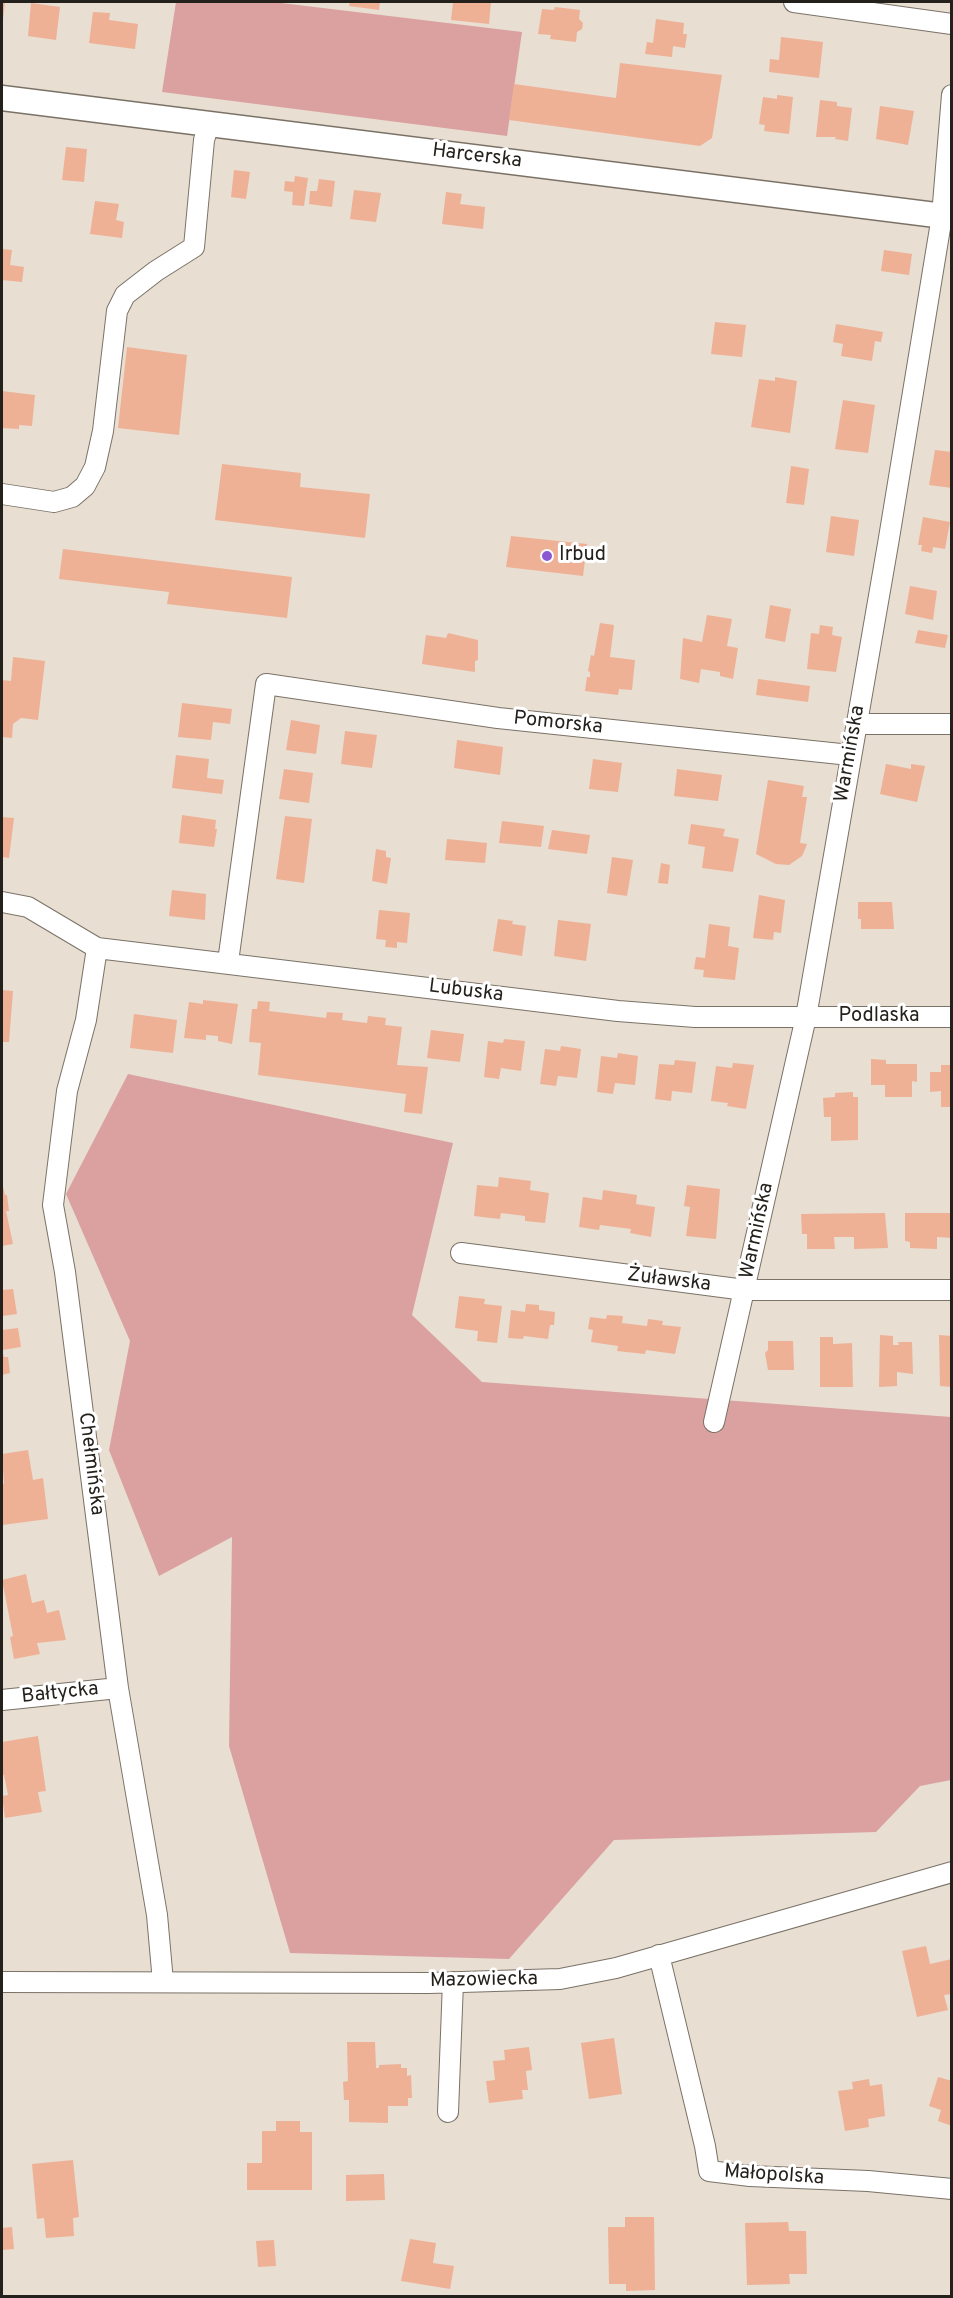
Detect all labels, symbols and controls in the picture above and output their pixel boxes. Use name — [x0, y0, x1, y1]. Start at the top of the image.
street label: Harcerska — [431, 140, 523, 174]
place label: Irbud — [559, 544, 606, 568]
marker: Irbud — [540, 549, 554, 563]
street label: Warmińska — [831, 704, 871, 804]
street label: Pomorska — [512, 707, 604, 741]
street label: Lubuska — [427, 976, 505, 1008]
street label: Podlaska — [838, 1005, 920, 1029]
street label: Warmińska — [736, 1181, 780, 1281]
street label: Żuławska — [626, 1264, 712, 1298]
street label: Chełmińska — [72, 1411, 108, 1517]
street label: Bałtycka — [20, 1678, 100, 1710]
street label: Mazowiecka — [430, 1968, 538, 1994]
street label: Małopolska — [723, 2161, 825, 2191]

